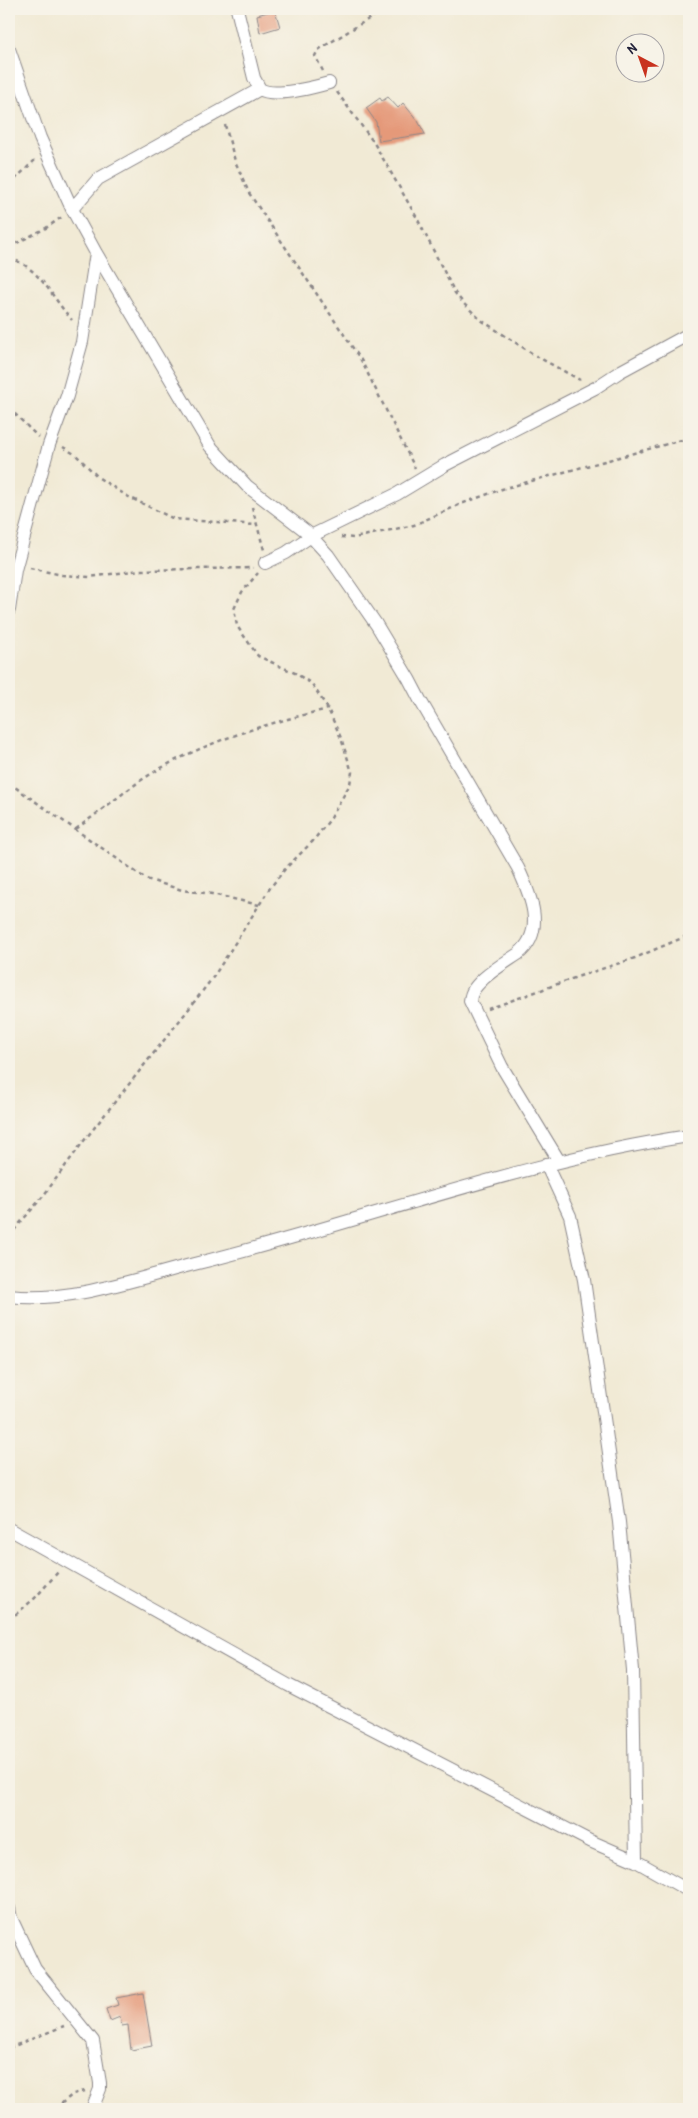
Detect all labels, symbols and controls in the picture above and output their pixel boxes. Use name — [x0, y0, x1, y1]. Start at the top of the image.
north arrow — [616, 32, 666, 82]
text: N — [622, 38, 641, 57]

